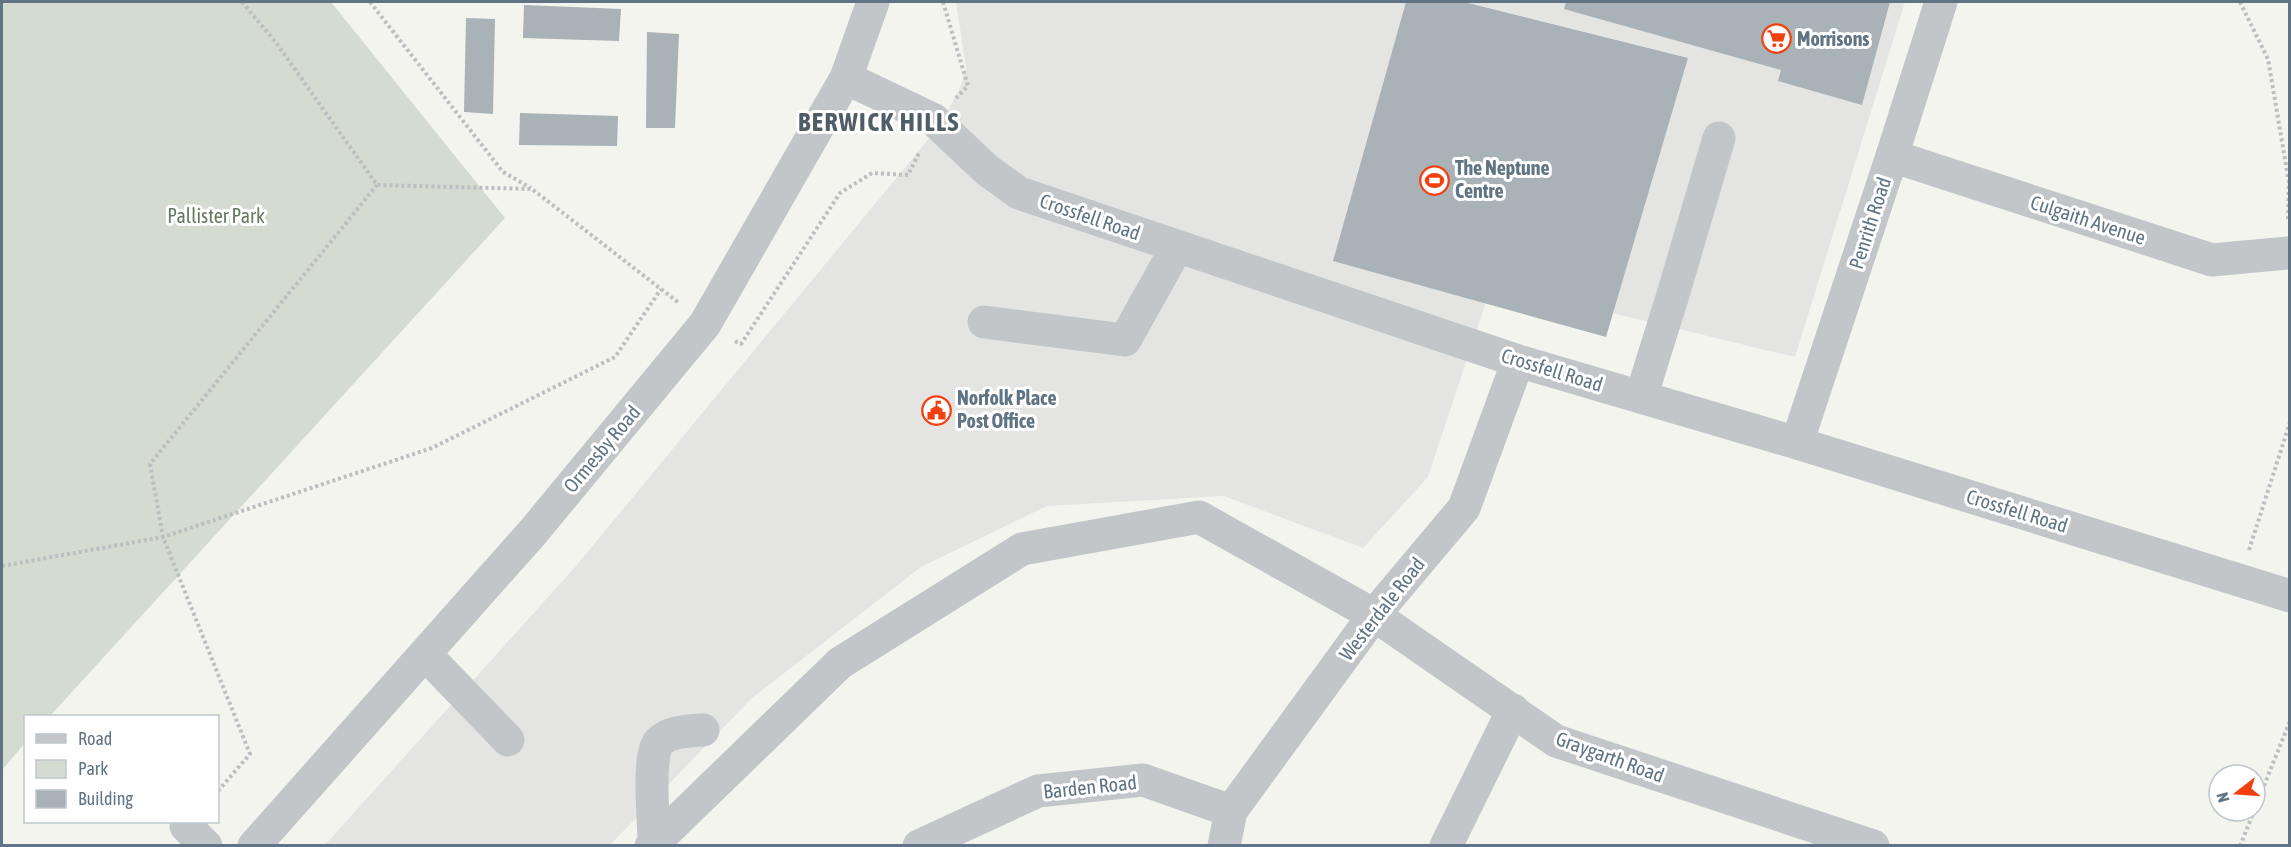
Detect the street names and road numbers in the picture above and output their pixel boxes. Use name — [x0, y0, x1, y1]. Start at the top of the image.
street label: Penrith Road — [1844, 174, 1895, 272]
street label: Crossfell Road — [1037, 189, 1143, 244]
street label: Culgaith Avenue — [2028, 190, 2148, 249]
street label: Crossfell Road — [1499, 343, 1605, 396]
street label: Ormesby Road — [559, 400, 645, 497]
street label: Crossfell Road — [1964, 484, 2070, 537]
street label: Westerdale Road — [1334, 553, 1429, 665]
street label: Graygarth Road — [1553, 726, 1667, 787]
street label: Barden Road — [1042, 770, 1138, 803]

